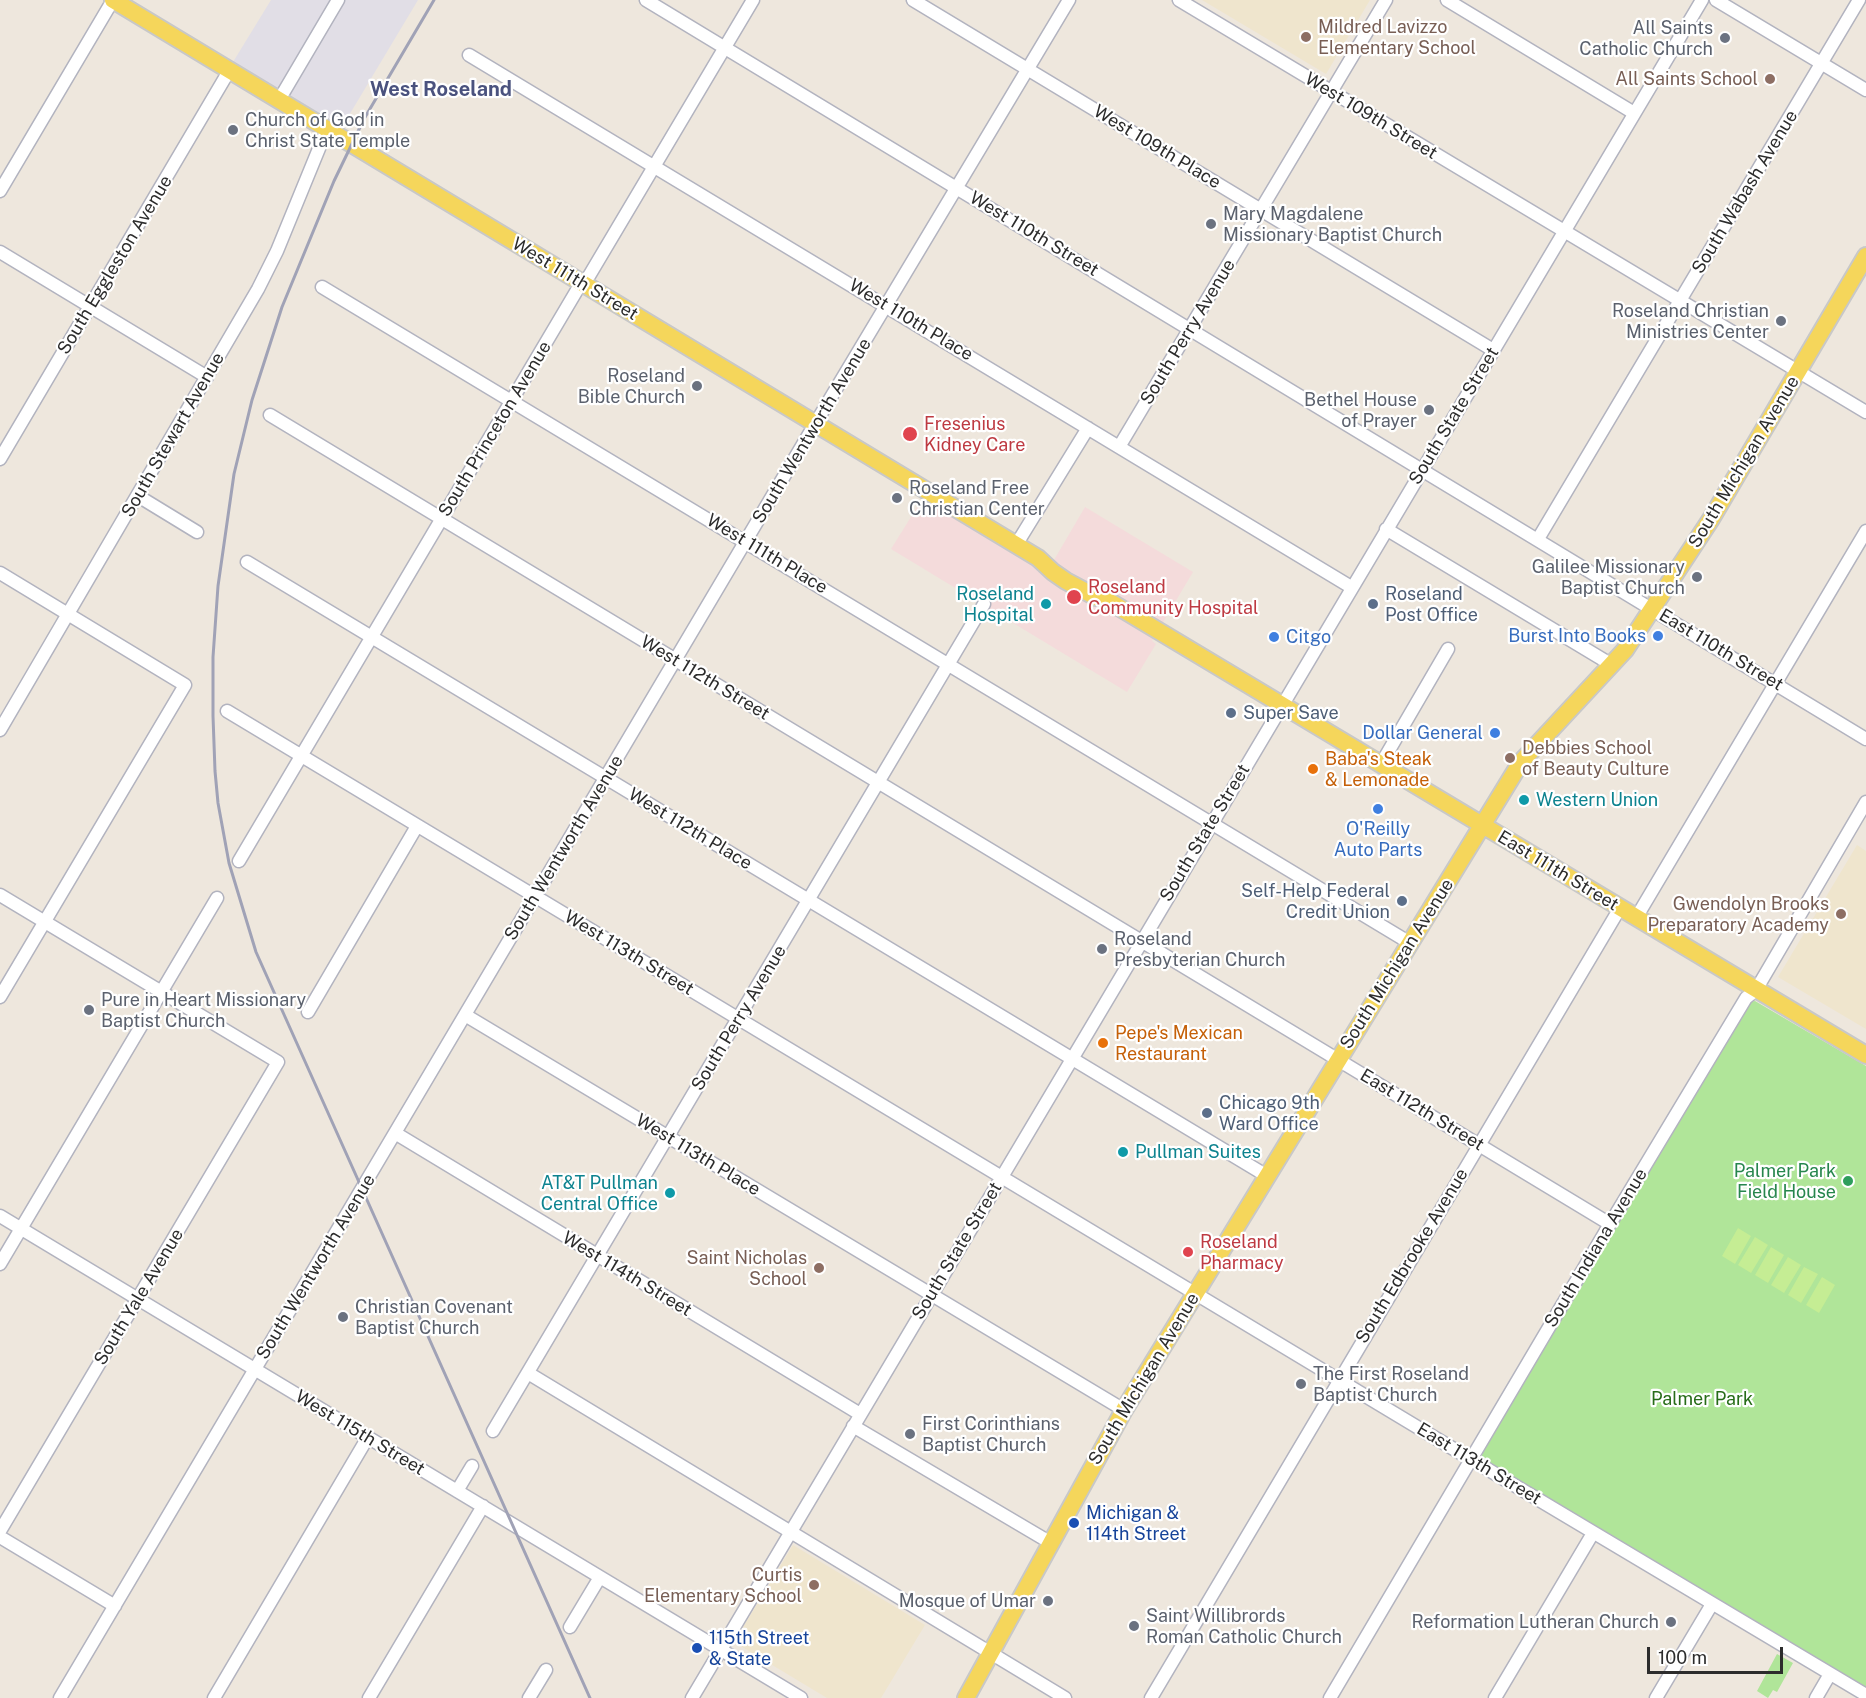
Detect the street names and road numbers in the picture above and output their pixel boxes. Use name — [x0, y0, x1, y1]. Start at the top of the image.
street label: West 109th Street — [1301, 68, 1441, 164]
street label: West 109th Place — [1089, 100, 1225, 194]
street label: South Wabash Avenue — [1688, 106, 1802, 278]
street label: South Eggleston Avenue — [53, 172, 177, 358]
street label: West 110th Street — [966, 187, 1102, 281]
street label: West 111th Street — [508, 233, 642, 325]
street label: South Perry Avenue — [1136, 255, 1240, 409]
street label: West 110th Place — [845, 274, 977, 366]
street label: South Wentworth Avenue — [748, 334, 876, 528]
street label: South Princeton Avenue — [434, 337, 556, 521]
street label: South State Street — [1404, 343, 1504, 489]
street label: South Stewart Avenue — [117, 349, 229, 521]
street label: South Michigan Avenue — [1684, 372, 1804, 552]
street label: West 111th Place — [703, 509, 831, 599]
street label: East 110th Street — [1655, 604, 1787, 696]
street label: West 112th Street — [637, 631, 773, 725]
street label: South Wentworth Avenue — [500, 751, 628, 945]
street label: South State Street — [1155, 760, 1255, 906]
street label: West 112th Place — [624, 784, 756, 874]
street label: East 111th Street — [1494, 826, 1622, 916]
street label: South Michigan Avenue — [1336, 875, 1458, 1053]
street label: West 113th Street — [560, 906, 698, 1000]
street label: South Perry Avenue — [687, 941, 791, 1095]
street label: East 112th Street — [1356, 1064, 1488, 1156]
street label: West 113th Place — [632, 1109, 764, 1201]
street label: South Edbrooke Avenue — [1351, 1165, 1473, 1347]
street label: South Indiana Avenue — [1540, 1165, 1652, 1331]
street label: South Wentworth Avenue — [252, 1170, 380, 1364]
street label: South State Street — [907, 1178, 1007, 1324]
street label: South Yale Avenue — [90, 1225, 188, 1369]
street label: West 114th Street — [558, 1227, 696, 1321]
street label: South Michigan Avenue — [1084, 1289, 1204, 1469]
street label: West 115th Street — [291, 1386, 429, 1480]
street label: East 113th Street — [1413, 1418, 1545, 1510]

